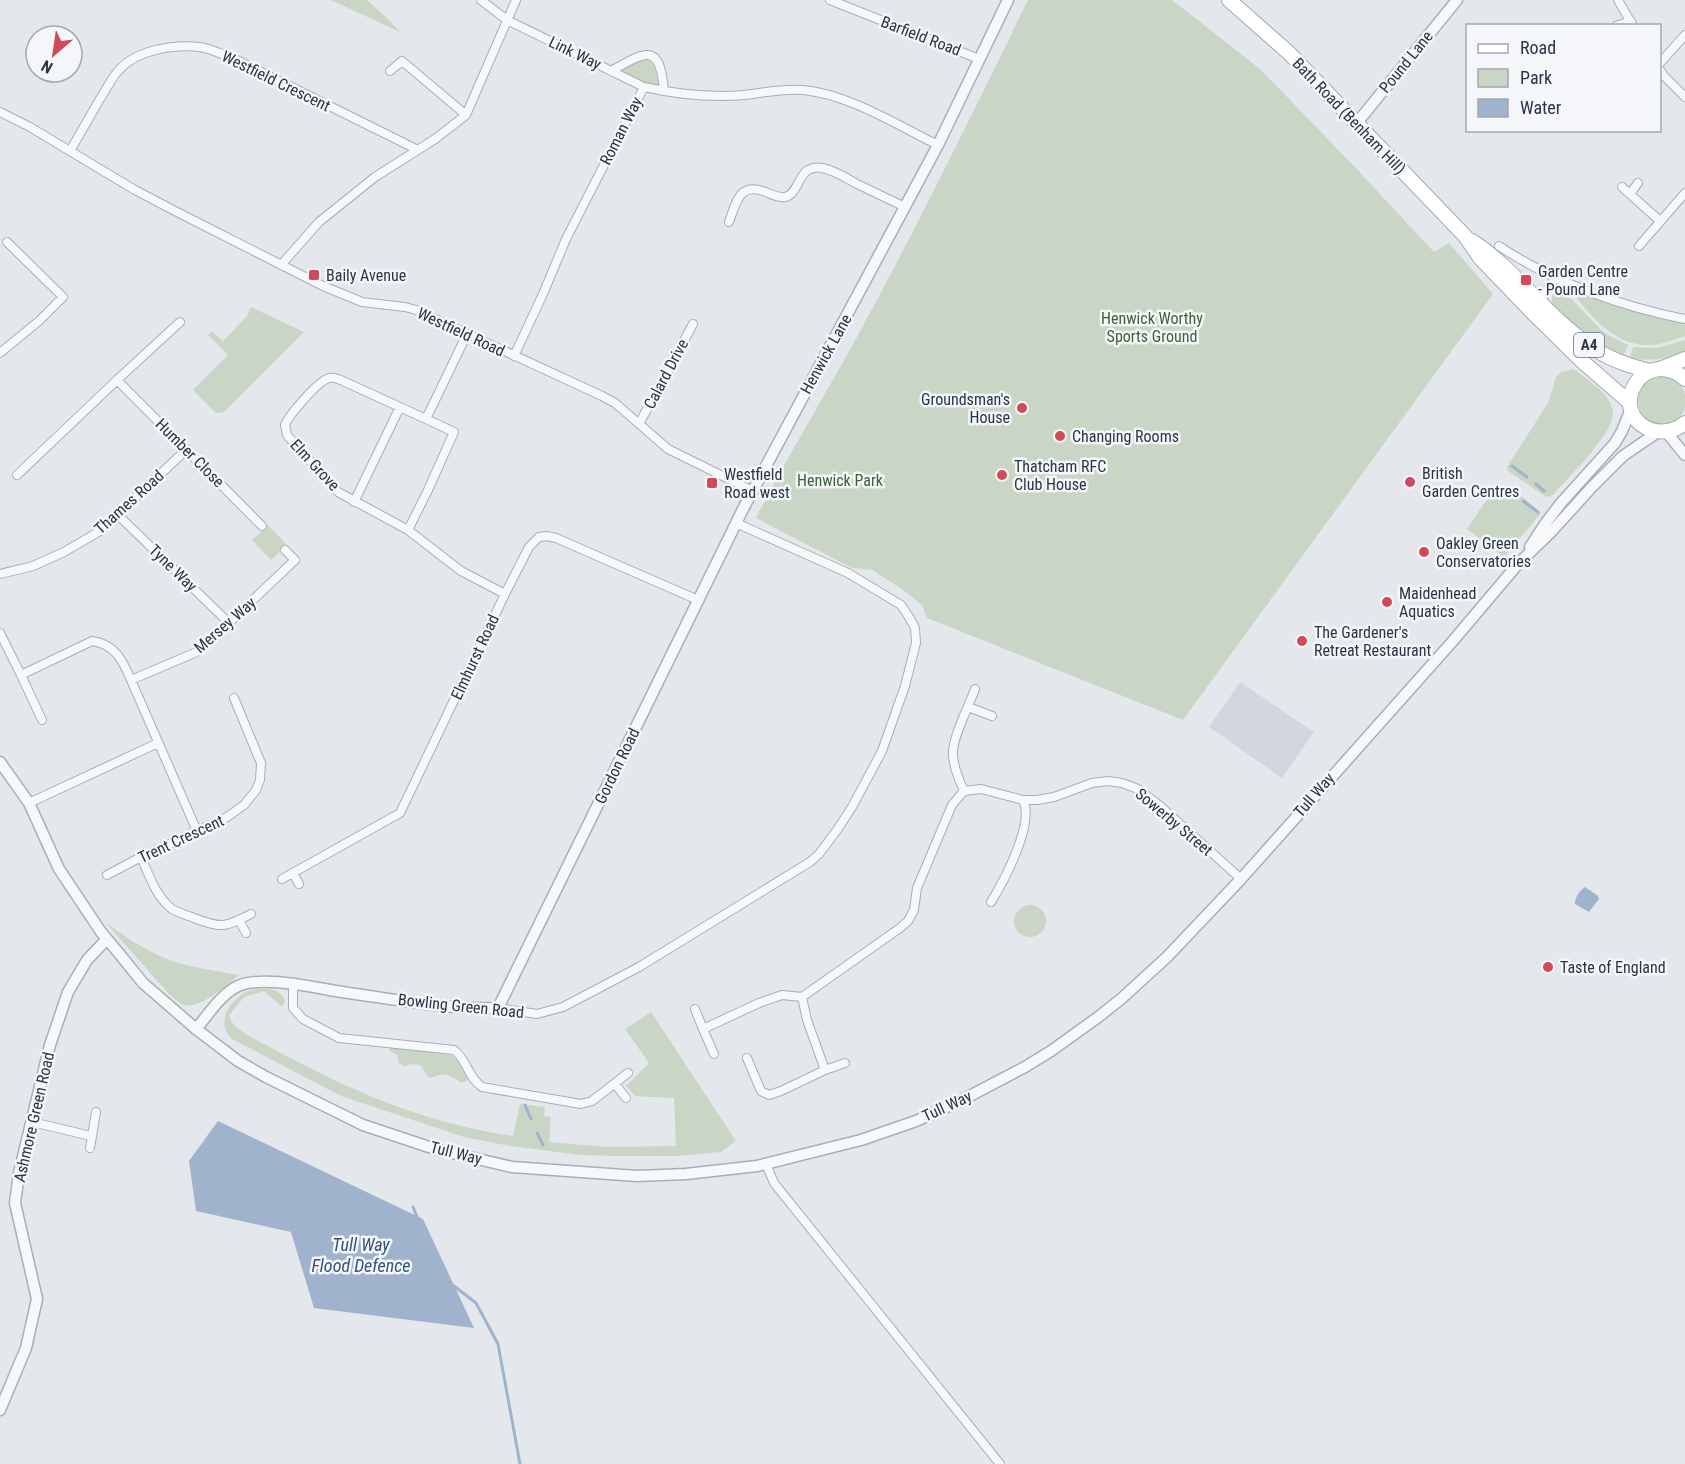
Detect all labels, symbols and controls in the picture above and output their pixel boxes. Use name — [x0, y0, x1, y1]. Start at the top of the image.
street label: Barfield Road — [878, 12, 964, 60]
north arrow — [24, 24, 84, 84]
legend — [1466, 24, 1661, 132]
street label: Pound Lane — [1375, 27, 1437, 97]
street label: Link Way — [546, 32, 605, 74]
text: Road — [1520, 37, 1556, 58]
street label: Westfield Crescent — [219, 47, 333, 116]
street label: Bath Road (Benham Hill) — [1289, 54, 1409, 178]
text: N — [38, 56, 56, 77]
text: Park — [1520, 67, 1552, 88]
street label: Roman Way — [596, 94, 646, 168]
text: Water — [1520, 97, 1562, 118]
place label: Garden Centre - Pound Lane — [1538, 262, 1628, 299]
place label: Baily Avenue — [326, 266, 406, 285]
marker: Baily Avenue — [307, 268, 321, 282]
marker: Garden Centre - Pound Lane — [1519, 273, 1533, 287]
street label: Westfield Road — [414, 303, 508, 361]
park label: Henwick Worthy Sports Ground — [1101, 309, 1203, 346]
street label: Henwick Lane — [796, 311, 856, 397]
road number: A4 — [1574, 333, 1604, 357]
street label: Calard Drive — [640, 336, 692, 412]
place label: Groundsman's House — [921, 390, 1010, 427]
marker: Groundsman's House — [1015, 401, 1029, 415]
street label: Humber Close — [152, 415, 228, 491]
place label: Changing Rooms — [1072, 427, 1179, 446]
marker: Changing Rooms — [1053, 429, 1067, 443]
street label: Elm Grove — [286, 435, 344, 495]
place label: Thatcham RFC Club House — [1014, 457, 1106, 494]
place label: British Garden Centres — [1422, 464, 1519, 501]
place label: Westfield Road west — [724, 465, 790, 502]
street label: Thames Road — [91, 466, 167, 538]
marker: Thatcham RFC Club House — [995, 468, 1009, 482]
park label: Henwick Park — [797, 471, 884, 490]
marker: British Garden Centres — [1403, 475, 1417, 489]
marker: Westfield Road west — [705, 476, 719, 490]
place label: Oakley Green Conservatories — [1436, 534, 1531, 571]
street label: Tyne Way — [145, 541, 201, 596]
marker: Oakley Green Conservatories — [1417, 545, 1431, 559]
place label: Maidenhead Aquatics — [1399, 584, 1476, 621]
street label: Mersey Way — [190, 593, 260, 657]
marker: Maidenhead Aquatics — [1380, 595, 1394, 609]
street label: Elmhurst Road — [447, 611, 503, 703]
place label: The Gardener's Retreat Restaurant — [1314, 623, 1431, 660]
marker: The Gardener's Retreat Restaurant — [1295, 634, 1309, 648]
street label: Gordon Road — [591, 725, 643, 807]
street label: Tull Way — [1290, 769, 1339, 821]
street label: Sowerby Street — [1132, 784, 1217, 860]
street label: Trent Crescent — [135, 811, 227, 867]
place label: Taste of England — [1560, 958, 1666, 977]
marker: Taste of England — [1541, 960, 1555, 974]
street label: Bowling Green Road — [397, 990, 525, 1022]
street label: Ashmore Green Road — [10, 1050, 58, 1184]
street label: Tull Way — [919, 1086, 975, 1126]
street label: Tull Way — [428, 1137, 484, 1169]
water label: Tull Way Flood Defence — [311, 1234, 411, 1276]

